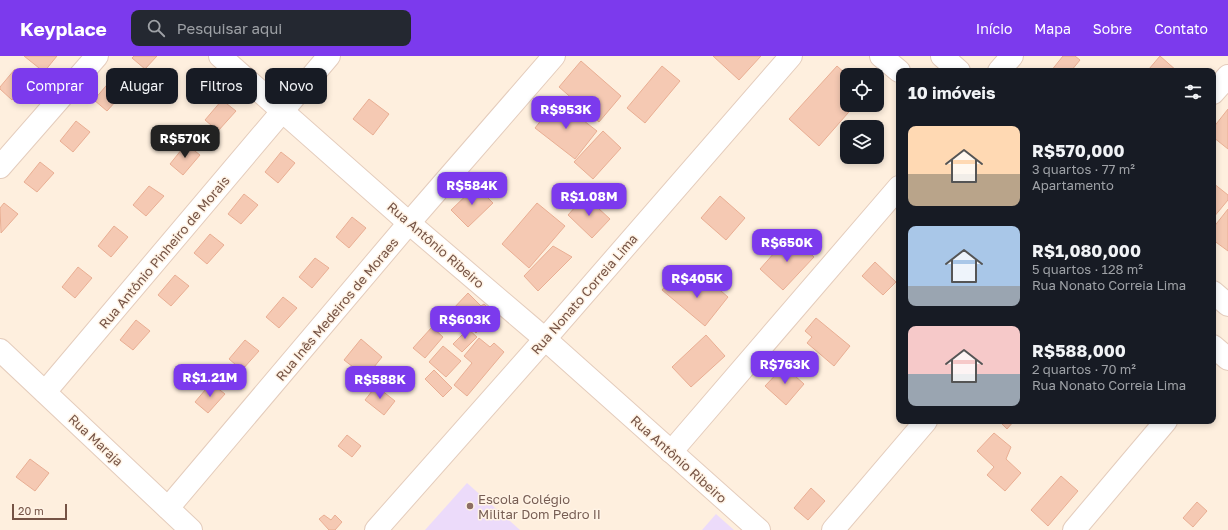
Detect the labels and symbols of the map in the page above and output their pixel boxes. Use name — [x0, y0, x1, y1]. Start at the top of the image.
pin: R$953K — [533, 96, 599, 130]
pin: R$570K — [152, 125, 218, 159]
street label: Rua Antônio Pinheiro de Morais — [95, 172, 233, 332]
pin: R$584K — [439, 172, 505, 206]
pin: R$1.08M — [552, 183, 626, 217]
street label: Rua Antônio Ribeiro — [384, 199, 488, 292]
pin: R$650K — [754, 229, 820, 263]
street label: Rua Nonato Correia Lima — [527, 231, 641, 357]
street label: Rua Inês Medeiros de Moraes — [272, 234, 402, 384]
pin: R$405K — [664, 265, 730, 299]
pin: R$603K — [432, 306, 498, 340]
pin: R$763K — [752, 351, 818, 385]
pin: R$1.21M — [173, 364, 247, 398]
pin: R$588K — [347, 366, 413, 400]
street label: Rua Maraja — [65, 411, 127, 469]
street label: Rua Antônio Ribeiro — [628, 412, 730, 506]
place label: Escola Colégio Militar Dom Pedro II — [478, 491, 601, 522]
marker: Escola Colégio Militar Dom Pedro II — [465, 501, 475, 511]
scale bar — [12, 502, 67, 521]

